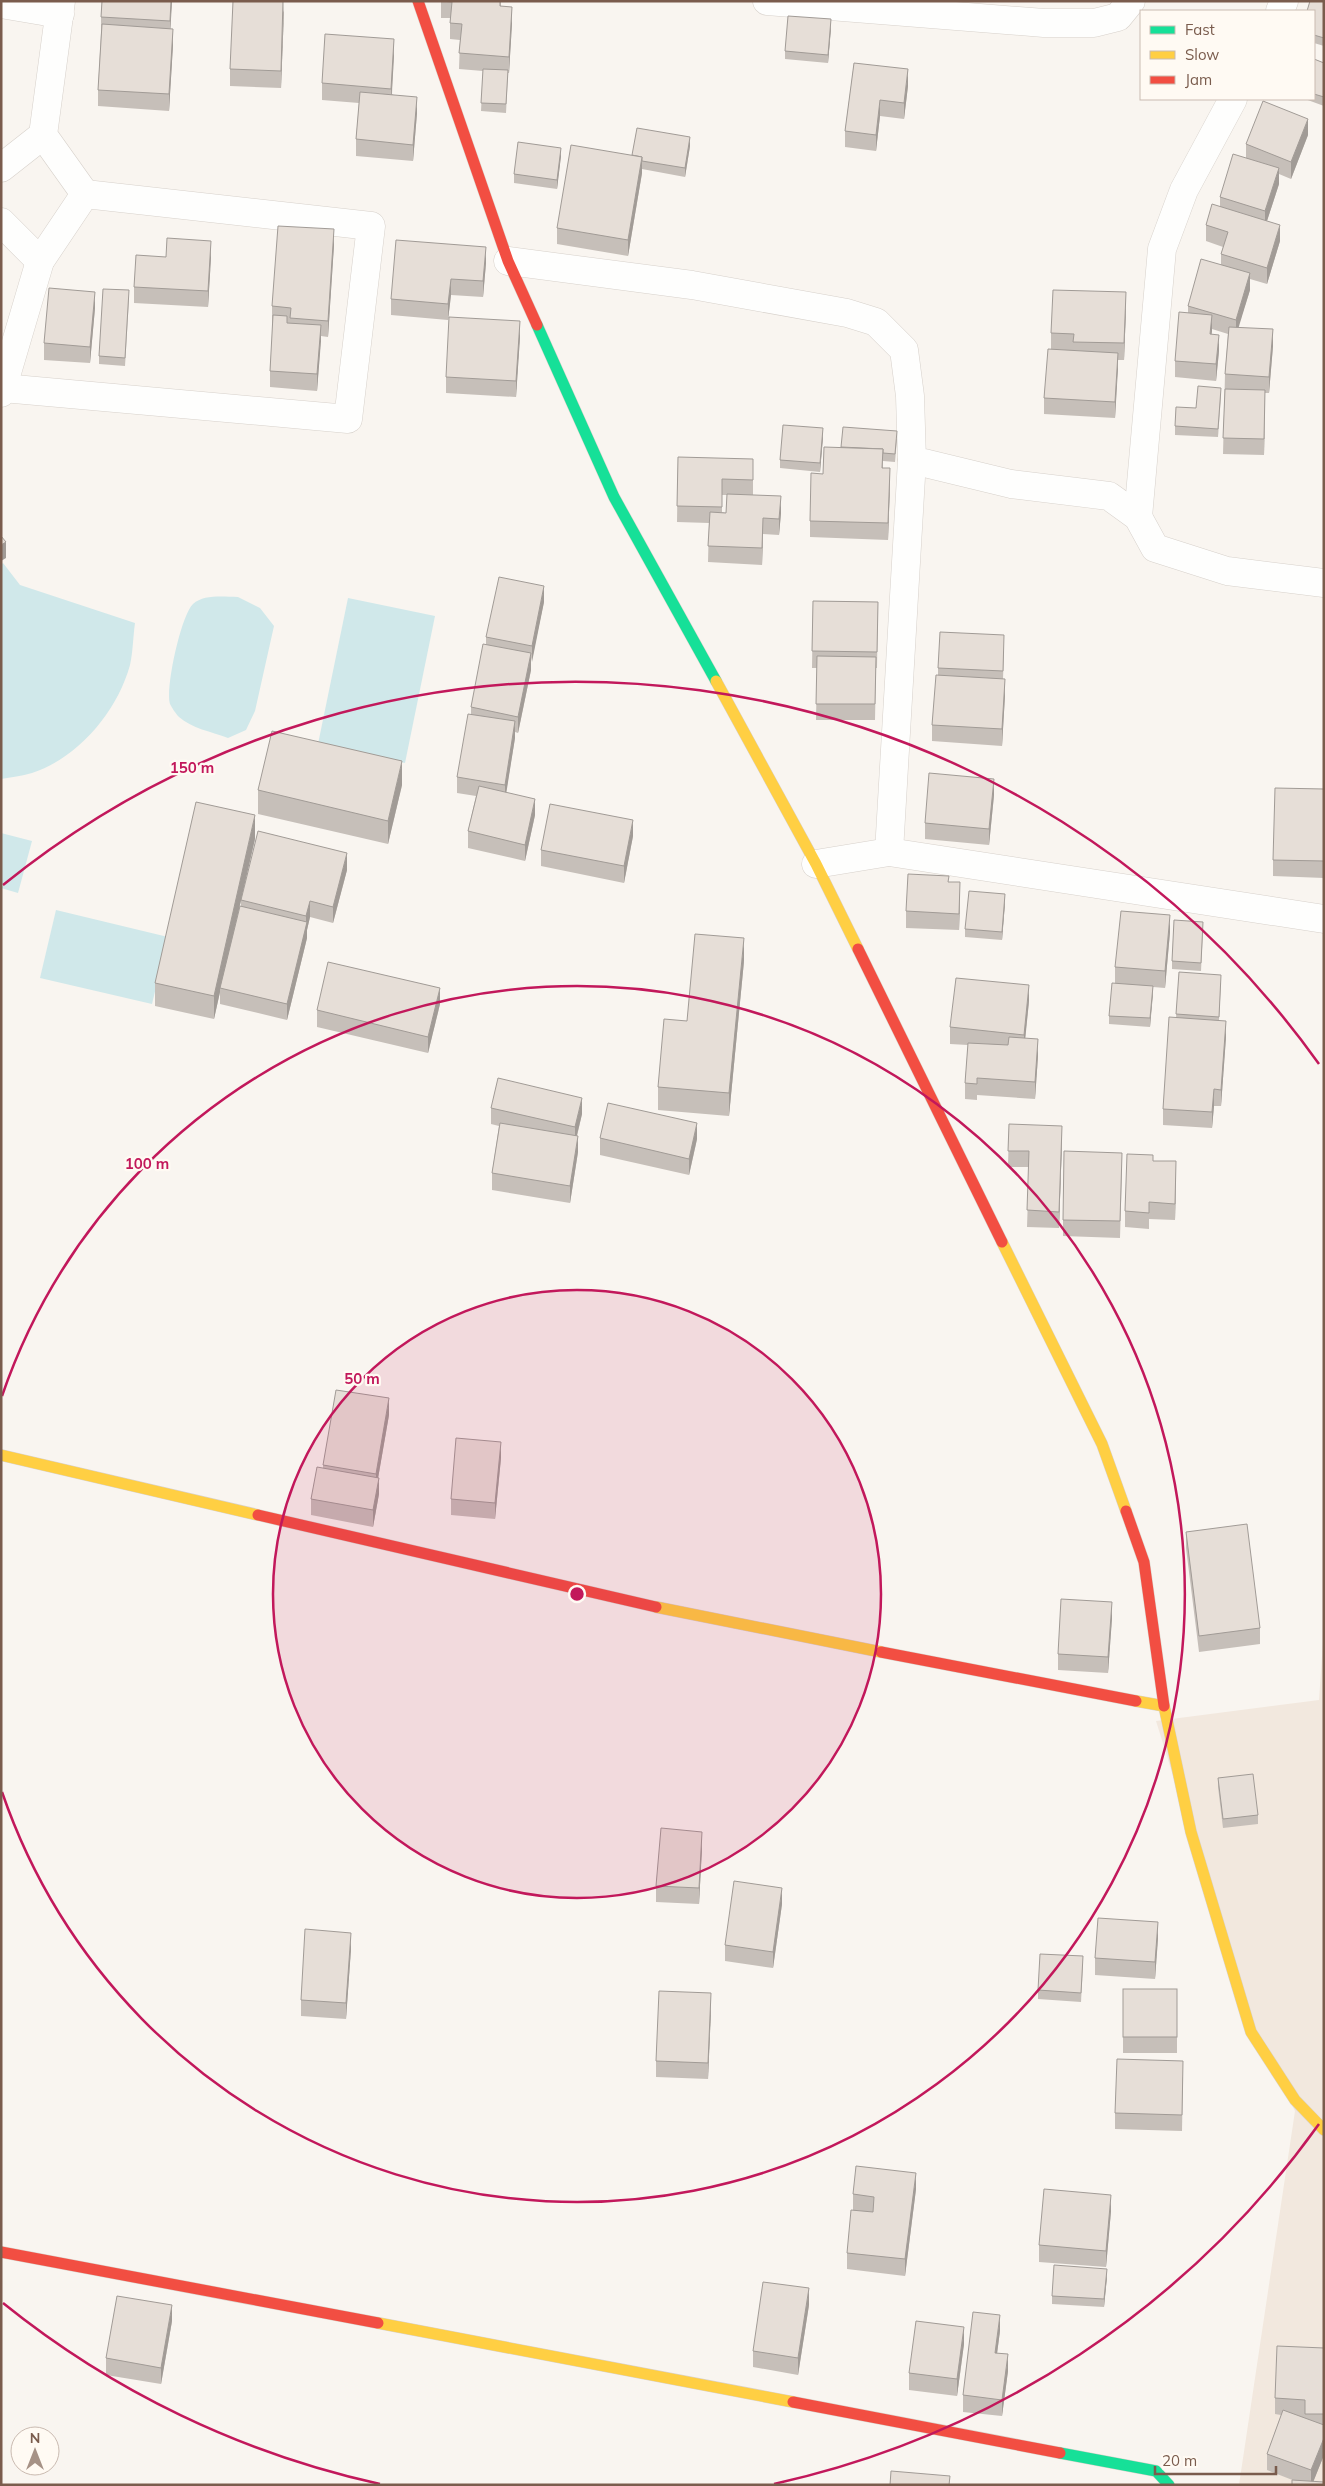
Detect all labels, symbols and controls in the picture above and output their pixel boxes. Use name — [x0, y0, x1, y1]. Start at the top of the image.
legend — [1140, 10, 1315, 100]
text: Fast — [1185, 20, 1215, 39]
text: Slow — [1185, 45, 1219, 64]
text: Jam — [1185, 70, 1212, 89]
text: 150 m — [170, 758, 214, 777]
text: 100 m — [125, 1154, 169, 1173]
text: 50 m — [344, 1369, 380, 1388]
centre of rings — [568, 1585, 586, 1603]
north arrow — [10, 2426, 60, 2476]
text: N — [30, 2429, 40, 2447]
scale bar — [1155, 2444, 1276, 2476]
text: 20 m — [1162, 2451, 1197, 2470]

